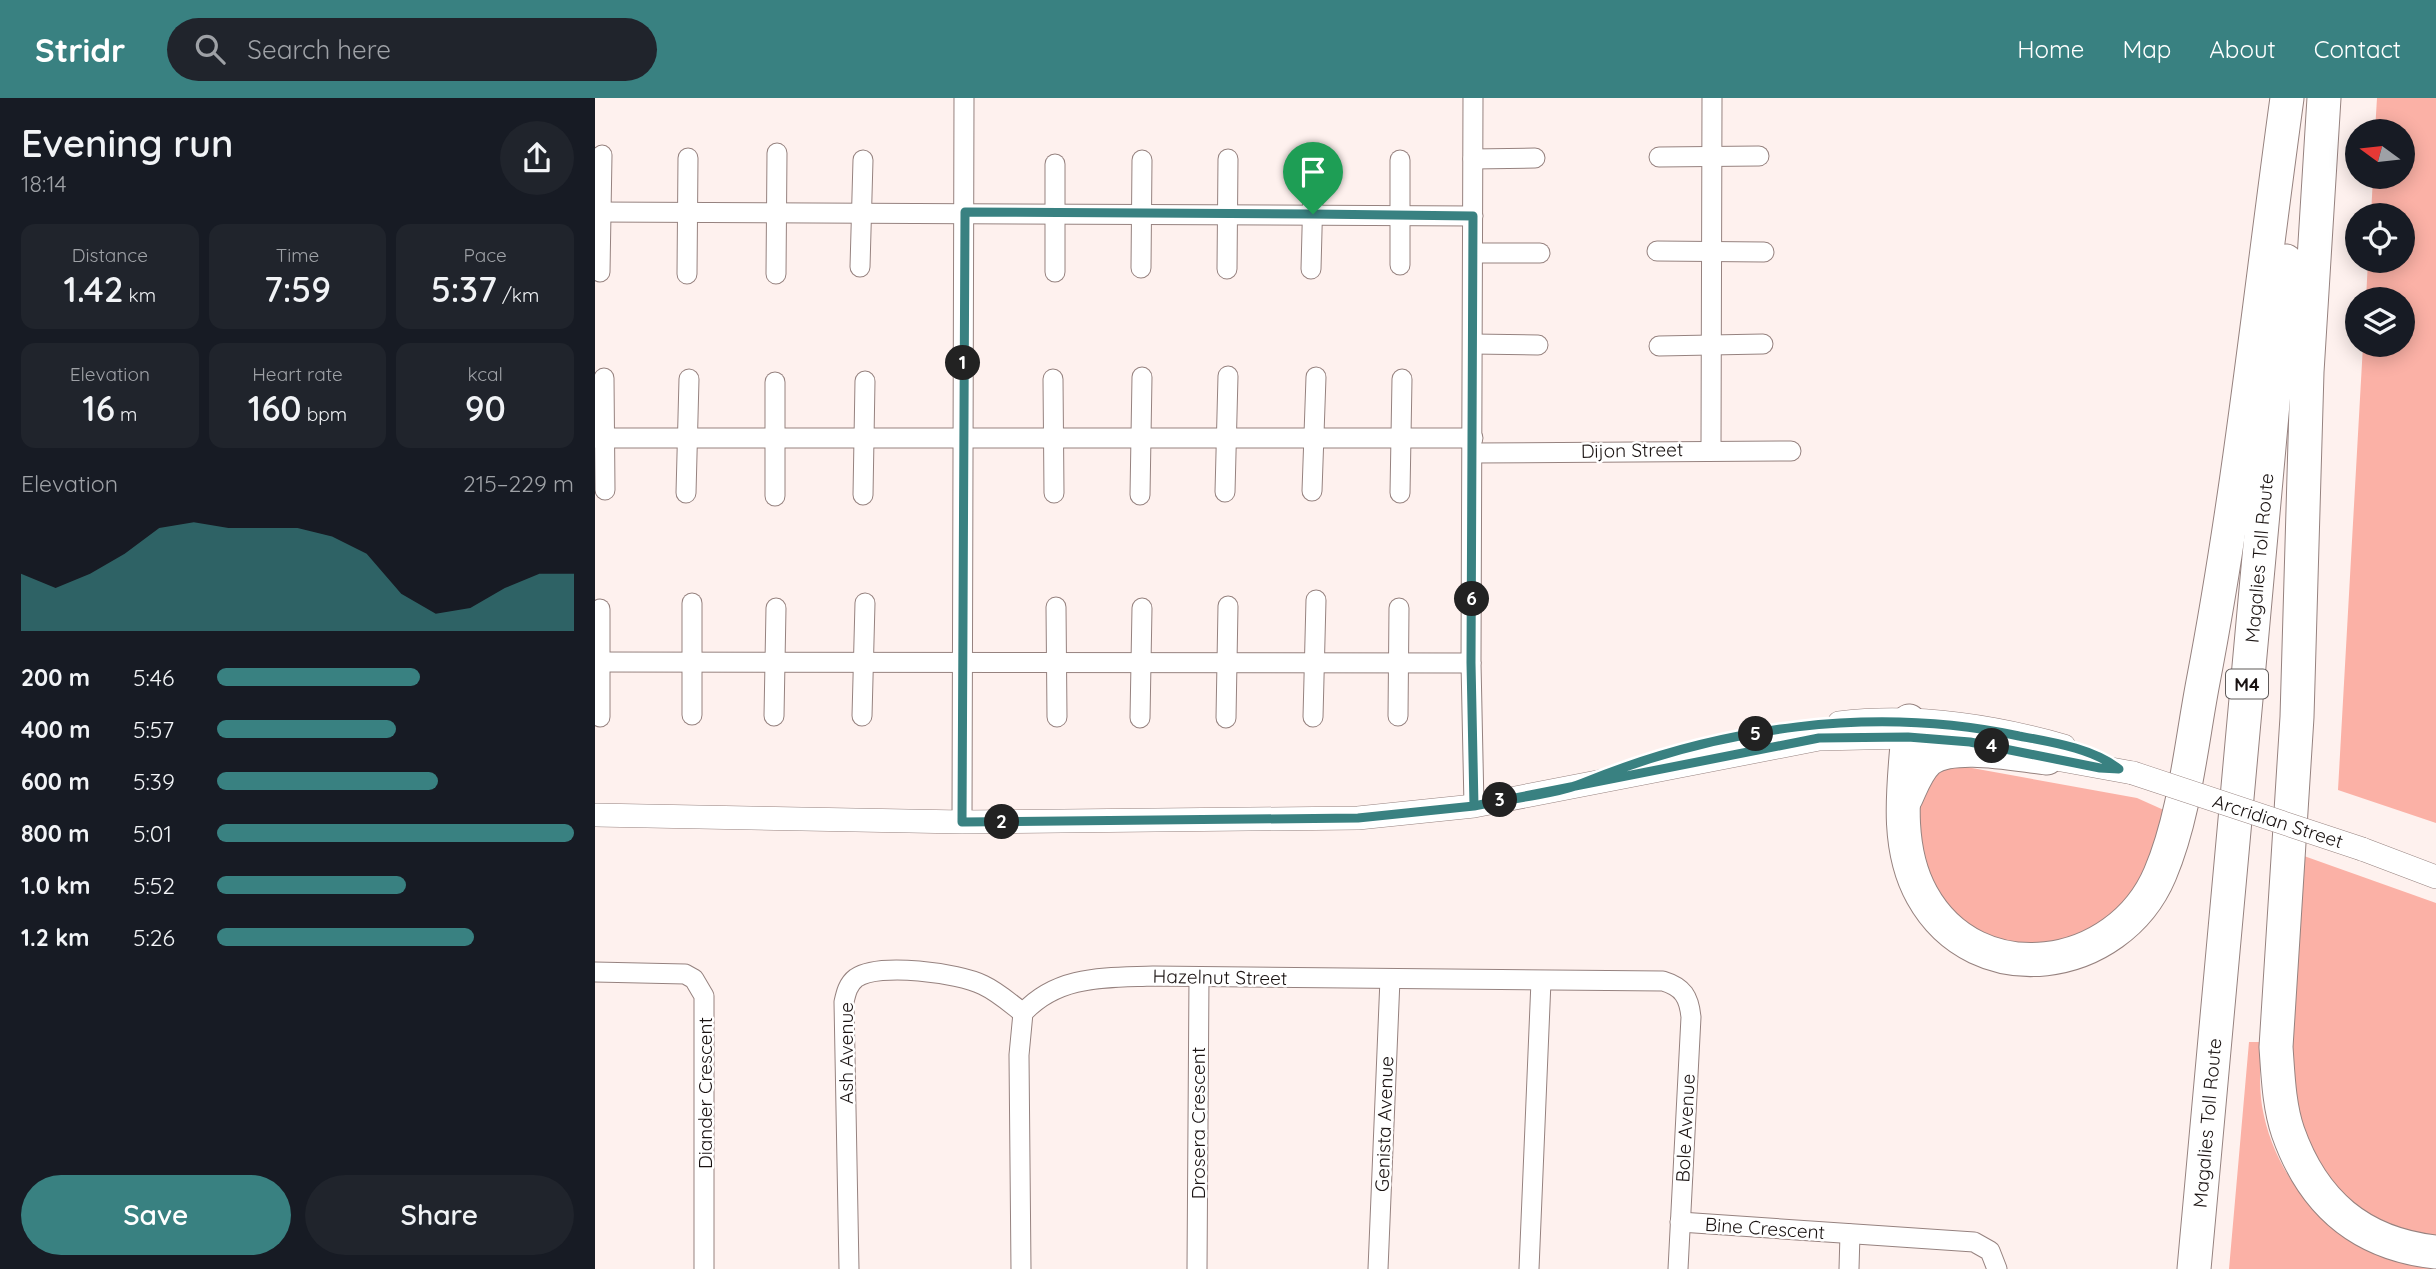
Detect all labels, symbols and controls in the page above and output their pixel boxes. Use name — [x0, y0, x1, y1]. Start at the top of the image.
search box — [167, 18, 657, 81]
text: Stridr — [35, 29, 125, 70]
icon: search — [191, 30, 229, 68]
text: Search here — [247, 33, 391, 66]
text: Home — [2017, 34, 2084, 64]
text: Map — [2122, 34, 2171, 64]
text: About — [2209, 34, 2276, 64]
text: Contact — [2314, 34, 2401, 64]
text: Evening run — [21, 119, 234, 167]
north arrow — [2345, 119, 2415, 189]
map controls — [2345, 119, 2415, 357]
button: share — [500, 121, 574, 195]
pin — [1283, 142, 1343, 214]
icon: arrive — [1294, 153, 1332, 191]
text: 18:14 — [21, 169, 67, 198]
button: locate — [2345, 203, 2415, 273]
text: Distance — [72, 243, 148, 267]
text: Time — [276, 243, 319, 267]
text: Pace — [464, 243, 507, 267]
text: 1.42 — [64, 267, 123, 311]
text: 7:59 — [264, 267, 331, 311]
text: 5:37 — [431, 267, 497, 311]
text: km — [123, 283, 156, 307]
text: /km — [497, 283, 539, 307]
button: layers — [2345, 287, 2415, 357]
pin: 1 — [945, 345, 981, 380]
text: 1 — [959, 350, 966, 374]
text: Elevation — [70, 362, 150, 386]
text: Heart rate — [252, 362, 343, 386]
text: kcal — [467, 362, 503, 386]
text: 16 — [82, 386, 115, 430]
text: 160 — [248, 386, 302, 430]
text: 90 — [465, 386, 506, 430]
text: m — [115, 402, 137, 426]
text: bpm — [302, 402, 347, 426]
street label: Dijon Street — [1581, 437, 1683, 463]
text: Elevation — [21, 469, 118, 498]
text: 215–229 m — [463, 469, 574, 498]
street label: Magalies Toll Route — [2240, 472, 2278, 644]
pin: 6 — [1455, 582, 1489, 616]
text: 6 — [1466, 586, 1477, 610]
text: 200 m — [21, 663, 90, 692]
text: 5:46 — [133, 663, 174, 692]
road number: M4 — [2226, 670, 2268, 698]
text: 400 m — [21, 715, 90, 744]
text: 5:57 — [133, 715, 174, 744]
pin: 5 — [1739, 716, 1773, 752]
text: 5 — [1750, 721, 1761, 745]
pin: 4 — [1975, 728, 2009, 764]
text: 4 — [1986, 733, 1997, 757]
text: 600 m — [21, 767, 90, 796]
text: 5:39 — [133, 767, 175, 796]
pin: 3 — [1483, 782, 1517, 818]
text: 3 — [1494, 787, 1505, 811]
street label: Arcridian Street — [2210, 789, 2346, 853]
pin: 2 — [985, 804, 1019, 840]
text: 2 — [996, 809, 1007, 833]
text: 800 m — [21, 819, 90, 848]
text: 5:01 — [133, 819, 172, 848]
text: 1.0 km — [21, 871, 91, 900]
text: 5:52 — [133, 871, 175, 900]
text: 1.2 km — [21, 923, 90, 952]
text: 5:26 — [133, 923, 175, 952]
street label: Hazelnut Street — [1153, 964, 1287, 990]
street label: Ash Avenue — [834, 1002, 858, 1104]
street label: Diander Crescent — [693, 1017, 717, 1169]
street label: Magalies Toll Route — [2188, 1037, 2226, 1209]
street label: Drosera Crescent — [1186, 1047, 1210, 1199]
street label: Genista Avenue — [1370, 1056, 1398, 1192]
street label: Bole Avenue — [1670, 1073, 1700, 1183]
button: Save — [21, 1175, 291, 1255]
button: Share — [305, 1175, 574, 1255]
street label: Bine Crescent — [1704, 1212, 1826, 1244]

